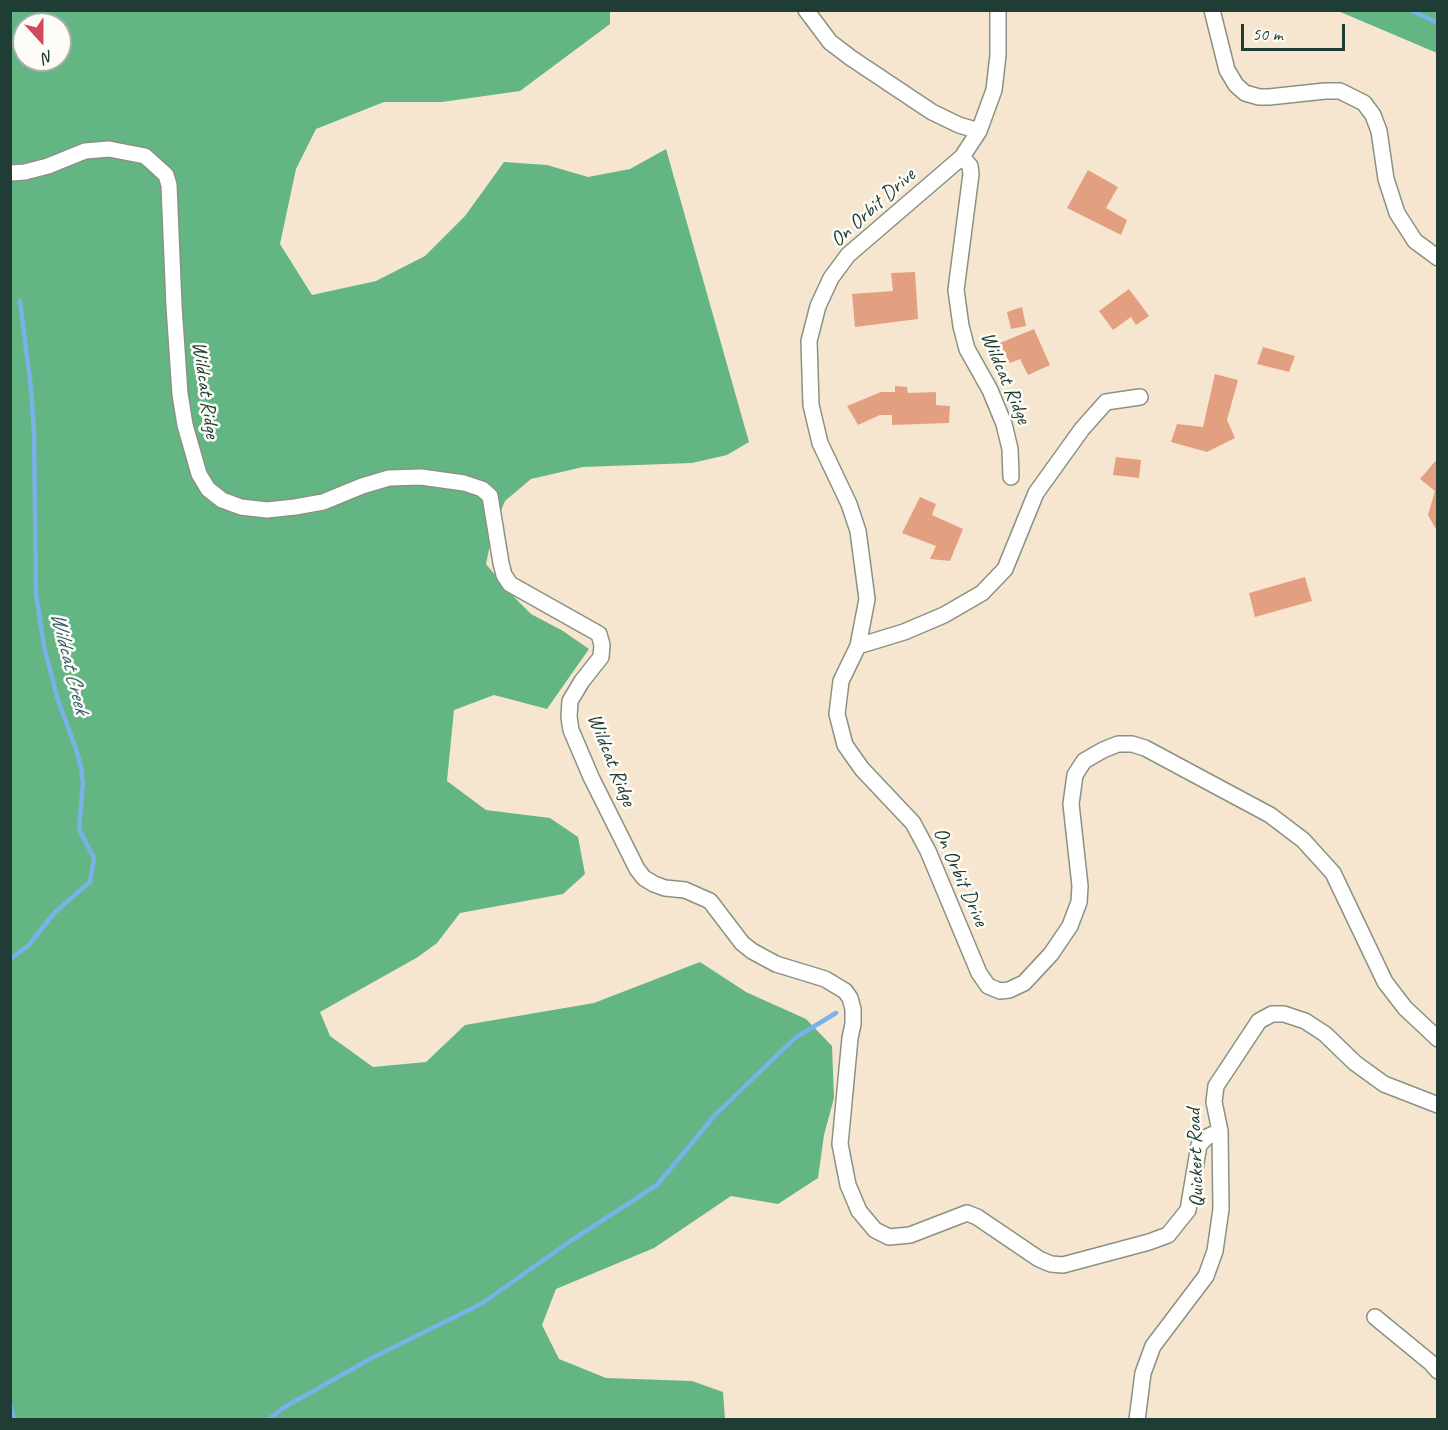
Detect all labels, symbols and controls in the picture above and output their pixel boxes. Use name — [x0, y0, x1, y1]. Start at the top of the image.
north arrow — [12, 12, 72, 72]
scale bar — [1244, 12, 1348, 50]
text: 50 m — [1252, 23, 1283, 45]
text: N — [40, 46, 56, 68]
street label: On Orbit Drive — [825, 163, 921, 253]
street label: Wildcat Ridge — [974, 328, 1036, 428]
street label: Wildcat Ridge — [186, 340, 224, 440]
water label: Wildcat Creek — [44, 610, 94, 716]
street label: Wildcat Ridge — [581, 710, 641, 810]
street label: On Orbit Drive — [927, 824, 993, 930]
street label: Quickert Road — [1182, 1108, 1210, 1208]

